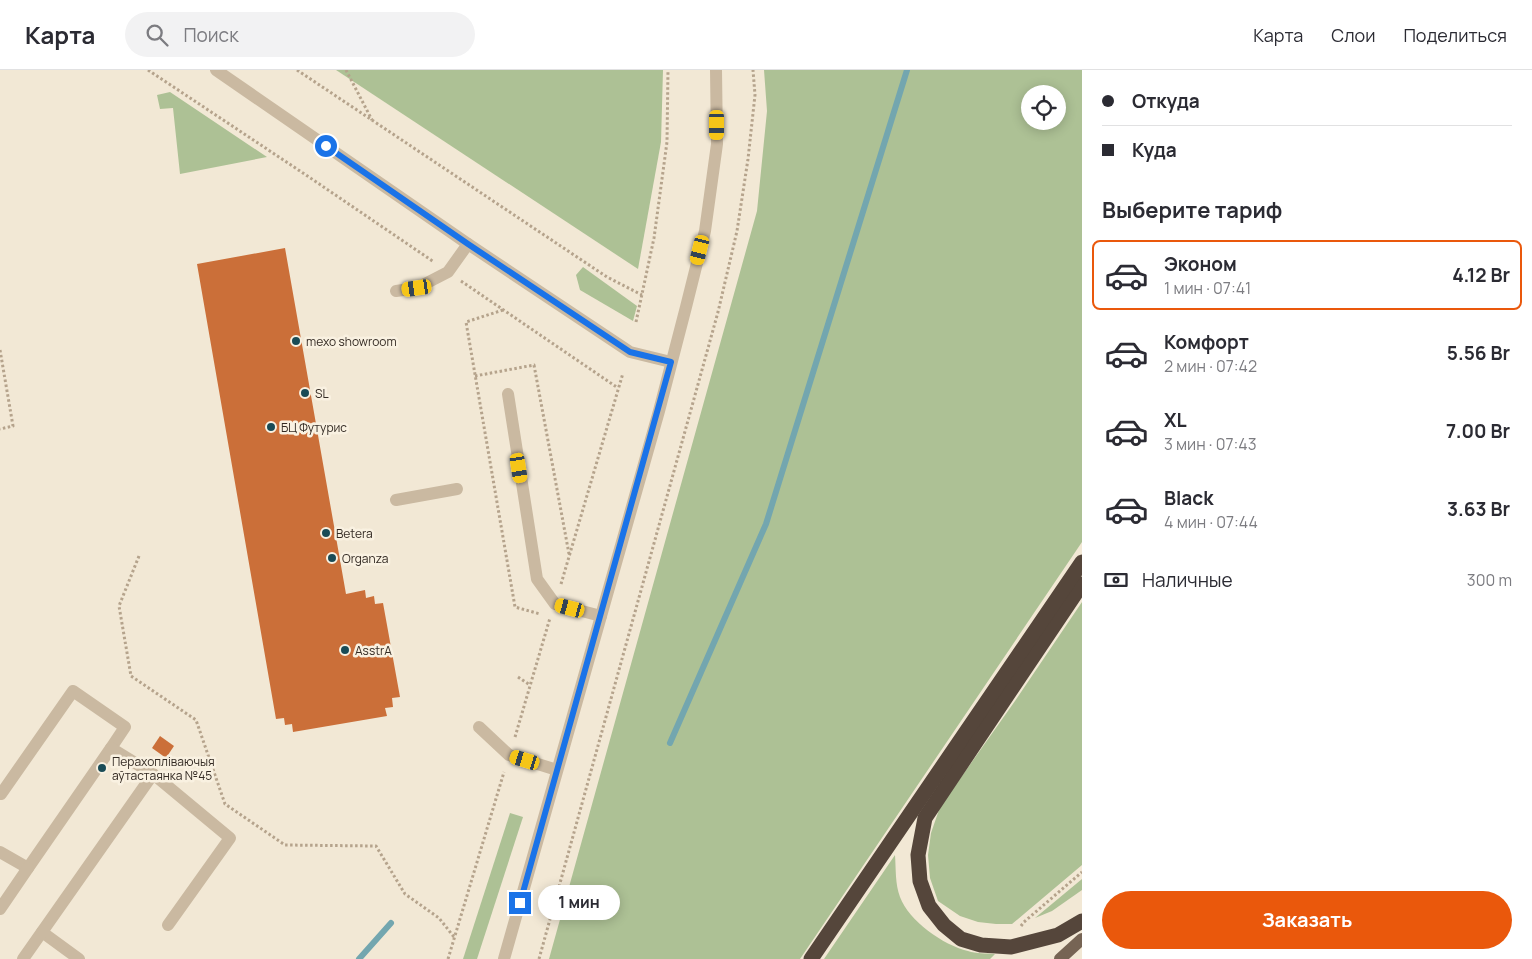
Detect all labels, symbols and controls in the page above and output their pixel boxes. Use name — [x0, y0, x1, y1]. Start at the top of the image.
search box — [125, 12, 475, 57]
text: Карта — [25, 18, 95, 51]
icon: search — [143, 21, 171, 49]
text: Поиск — [183, 22, 239, 48]
text: Карта — [1253, 23, 1303, 47]
text: Слои — [1331, 23, 1375, 47]
text: Поделиться — [1403, 23, 1507, 47]
map controls — [1021, 85, 1066, 130]
button: locate — [1021, 85, 1066, 130]
text: Откуда — [1132, 88, 1200, 114]
car — [709, 110, 724, 140]
route start — [315, 135, 337, 157]
text: Куда — [1132, 137, 1177, 163]
text: Выберите тариф — [1102, 195, 1282, 225]
car — [689, 234, 710, 266]
text: Эконом — [1164, 251, 1237, 277]
icon: car — [1104, 253, 1149, 298]
text: 4.12 Br — [1452, 262, 1510, 288]
text: 1 мин · 07:41 — [1164, 277, 1251, 299]
car — [401, 278, 432, 298]
text: Комфорт — [1164, 329, 1249, 355]
icon: car — [1104, 331, 1149, 376]
place label: mexo showroom — [306, 333, 397, 350]
marker: mexo showroom — [290, 335, 302, 347]
text: 5.56 Br — [1447, 340, 1510, 366]
text: 2 мин · 07:42 — [1164, 355, 1257, 377]
place label: SL — [315, 385, 329, 402]
marker: SL — [299, 387, 311, 399]
text: XL — [1164, 407, 1187, 433]
icon: car — [1104, 409, 1149, 454]
text: 7.00 Br — [1446, 418, 1510, 444]
place label: БЦ Футурис — [281, 419, 347, 436]
marker: БЦ Футурис — [265, 421, 277, 433]
text: 3 мин · 07:43 — [1164, 433, 1257, 455]
car — [509, 452, 528, 484]
text: Black — [1164, 485, 1213, 511]
icon: car — [1104, 487, 1149, 532]
text: 3.63 Br — [1447, 496, 1510, 522]
text: 4 мин · 07:44 — [1164, 511, 1258, 533]
place label: Betera — [336, 525, 373, 542]
marker: Betera — [320, 527, 332, 539]
place label: Organza — [342, 550, 388, 567]
marker: Organza — [326, 552, 338, 564]
icon: cash — [1102, 566, 1130, 594]
text: Наличные — [1142, 567, 1233, 593]
text: 300 m — [1467, 569, 1512, 591]
car — [553, 597, 586, 619]
place label: AsstrA — [355, 642, 392, 659]
marker: AsstrA — [339, 644, 351, 656]
car — [508, 748, 541, 772]
place label: Перахопліваючыя аўтастаянка №45 — [112, 753, 215, 784]
marker: Перахопліваючыя аўтастаянка №45 — [96, 762, 108, 774]
callout: 1 мин — [538, 886, 620, 920]
text: 1 мин — [558, 891, 600, 913]
button: Заказать — [1102, 891, 1512, 949]
route end — [509, 892, 531, 914]

